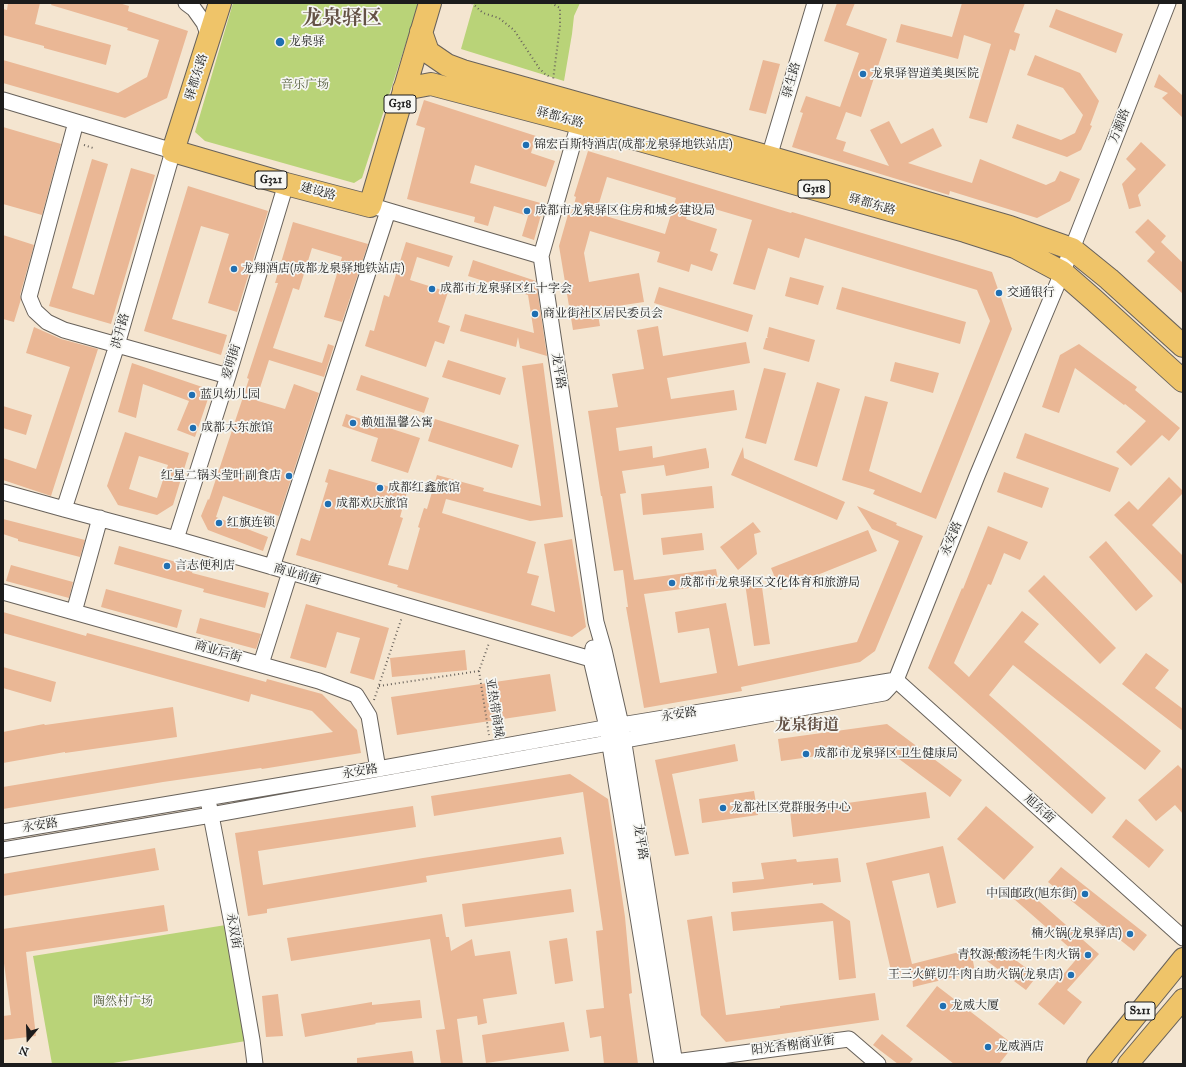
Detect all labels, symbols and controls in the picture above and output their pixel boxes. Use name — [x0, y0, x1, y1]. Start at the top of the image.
district label: 龙泉驿区 — [302, 7, 382, 31]
place label: 龙泉驿 — [289, 35, 325, 49]
marker: 龙泉驿 — [274, 36, 286, 48]
street label: 驿都东路 — [183, 52, 211, 102]
street label: 驿生路 — [780, 61, 804, 99]
place label: 龙泉驿智道美奥医院 — [871, 67, 979, 81]
marker: 龙泉驿智道美奥医院 — [858, 69, 868, 79]
park label: 音乐广场 — [281, 78, 329, 92]
road number: G318 — [384, 95, 416, 113]
street label: 驿都东路 — [535, 105, 585, 131]
street label: 万源路 — [1107, 107, 1133, 145]
place label: 锦宏百斯特酒店(成都龙泉驿地铁站店) — [534, 138, 733, 152]
marker: 锦宏百斯特酒店(成都龙泉驿地铁站店) — [521, 140, 531, 150]
road number: G321 — [255, 171, 287, 189]
street label: 建设路 — [299, 180, 337, 204]
road number: G318 — [798, 180, 830, 198]
street label: 驿都东路 — [847, 191, 897, 219]
place label: 成都市龙泉驿区住房和城乡建设局 — [535, 204, 715, 218]
marker: 成都市龙泉驿区住房和城乡建设局 — [522, 206, 532, 216]
place label: 龙翔酒店(成都龙泉驿地铁站店) — [242, 262, 405, 276]
marker: 龙翔酒店(成都龙泉驿地铁站店) — [229, 264, 239, 274]
place label: 成都市龙泉驿区红十字会 — [440, 282, 572, 296]
marker: 成都市龙泉驿区红十字会 — [427, 284, 437, 294]
place label: 交通银行 — [1007, 286, 1055, 300]
marker: 交通银行 — [994, 288, 1004, 298]
place label: 商业街社区居民委员会 — [543, 307, 663, 321]
marker: 商业街社区居民委员会 — [530, 309, 540, 319]
street label: 洪升路 — [109, 312, 133, 350]
street label: 爱明街 — [220, 343, 244, 381]
street label: 龙平路 — [548, 352, 568, 390]
place label: 蓝贝幼儿园 — [200, 388, 260, 402]
marker: 蓝贝幼儿园 — [187, 390, 197, 400]
place label: 赖姐温馨公寓 — [361, 416, 433, 430]
marker: 赖姐温馨公寓 — [348, 418, 358, 428]
place label: 成都大东旅馆 — [201, 421, 273, 435]
marker: 成都大东旅馆 — [188, 423, 198, 433]
place label: 红星二锅头莹叶副食店 — [161, 469, 281, 483]
marker: 红星二锅头莹叶副食店 — [284, 471, 294, 481]
place label: 成都红鑫旅馆 — [388, 481, 460, 495]
marker: 成都红鑫旅馆 — [375, 483, 385, 493]
place label: 成都欢庆旅馆 — [336, 497, 408, 511]
marker: 成都欢庆旅馆 — [323, 499, 333, 509]
place label: 红旗连锁 — [227, 516, 275, 530]
marker: 红旗连锁 — [214, 518, 224, 528]
street label: 永安路 — [939, 520, 965, 558]
place label: 言志便利店 — [175, 559, 235, 573]
marker: 言志便利店 — [162, 561, 172, 571]
street label: 商业前街 — [272, 561, 322, 589]
place label: 成都市龙泉驿区文化体育和旅游局 — [680, 576, 860, 590]
marker: 成都市龙泉驿区文化体育和旅游局 — [667, 578, 677, 588]
street label: 商业后街 — [193, 638, 243, 666]
street label: 亚热带商城 — [482, 677, 506, 739]
street label: 永安路 — [660, 705, 698, 725]
district label: 龙泉街道 — [775, 716, 839, 736]
place label: 成都市龙泉驿区卫生健康局 — [814, 747, 958, 761]
marker: 成都市龙泉驿区卫生健康局 — [801, 749, 811, 759]
street label: 永安路 — [341, 762, 379, 782]
street label: 旭东街 — [1021, 792, 1057, 826]
place label: 龙都社区党群服务中心 — [731, 801, 851, 815]
marker: 龙都社区党群服务中心 — [718, 803, 728, 813]
street label: 永安路 — [21, 816, 59, 836]
street label: 龙平路 — [630, 823, 650, 861]
place label: 中国邮政(旭东街) — [986, 887, 1077, 901]
marker: 中国邮政(旭东街) — [1080, 889, 1090, 899]
street label: 永双街 — [223, 912, 243, 950]
place label: 楠火锅(龙泉驿店) — [1031, 927, 1122, 941]
marker: 楠火锅(龙泉驿店) — [1125, 929, 1135, 939]
place label: 青牧源·酸汤牦牛肉火锅 — [957, 948, 1080, 962]
marker: 青牧源·酸汤牦牛肉火锅 — [1083, 950, 1093, 960]
place label: 王三火鲜切牛肉自助火锅(龙泉店) — [888, 968, 1063, 982]
marker: 王三火鲜切牛肉自助火锅(龙泉店) — [1066, 970, 1076, 980]
park label: 陶然村广场 — [93, 995, 153, 1009]
place label: 龙威大厦 — [951, 999, 999, 1013]
marker: 龙威大厦 — [938, 1001, 948, 1011]
road number: S211 — [1125, 1002, 1155, 1020]
north arrow — [8, 1019, 48, 1059]
street label: 阳光香榭商业街 — [750, 1034, 836, 1058]
place label: 龙威酒店 — [996, 1040, 1044, 1054]
marker: 龙威酒店 — [983, 1042, 993, 1052]
text: N — [17, 1043, 30, 1058]

